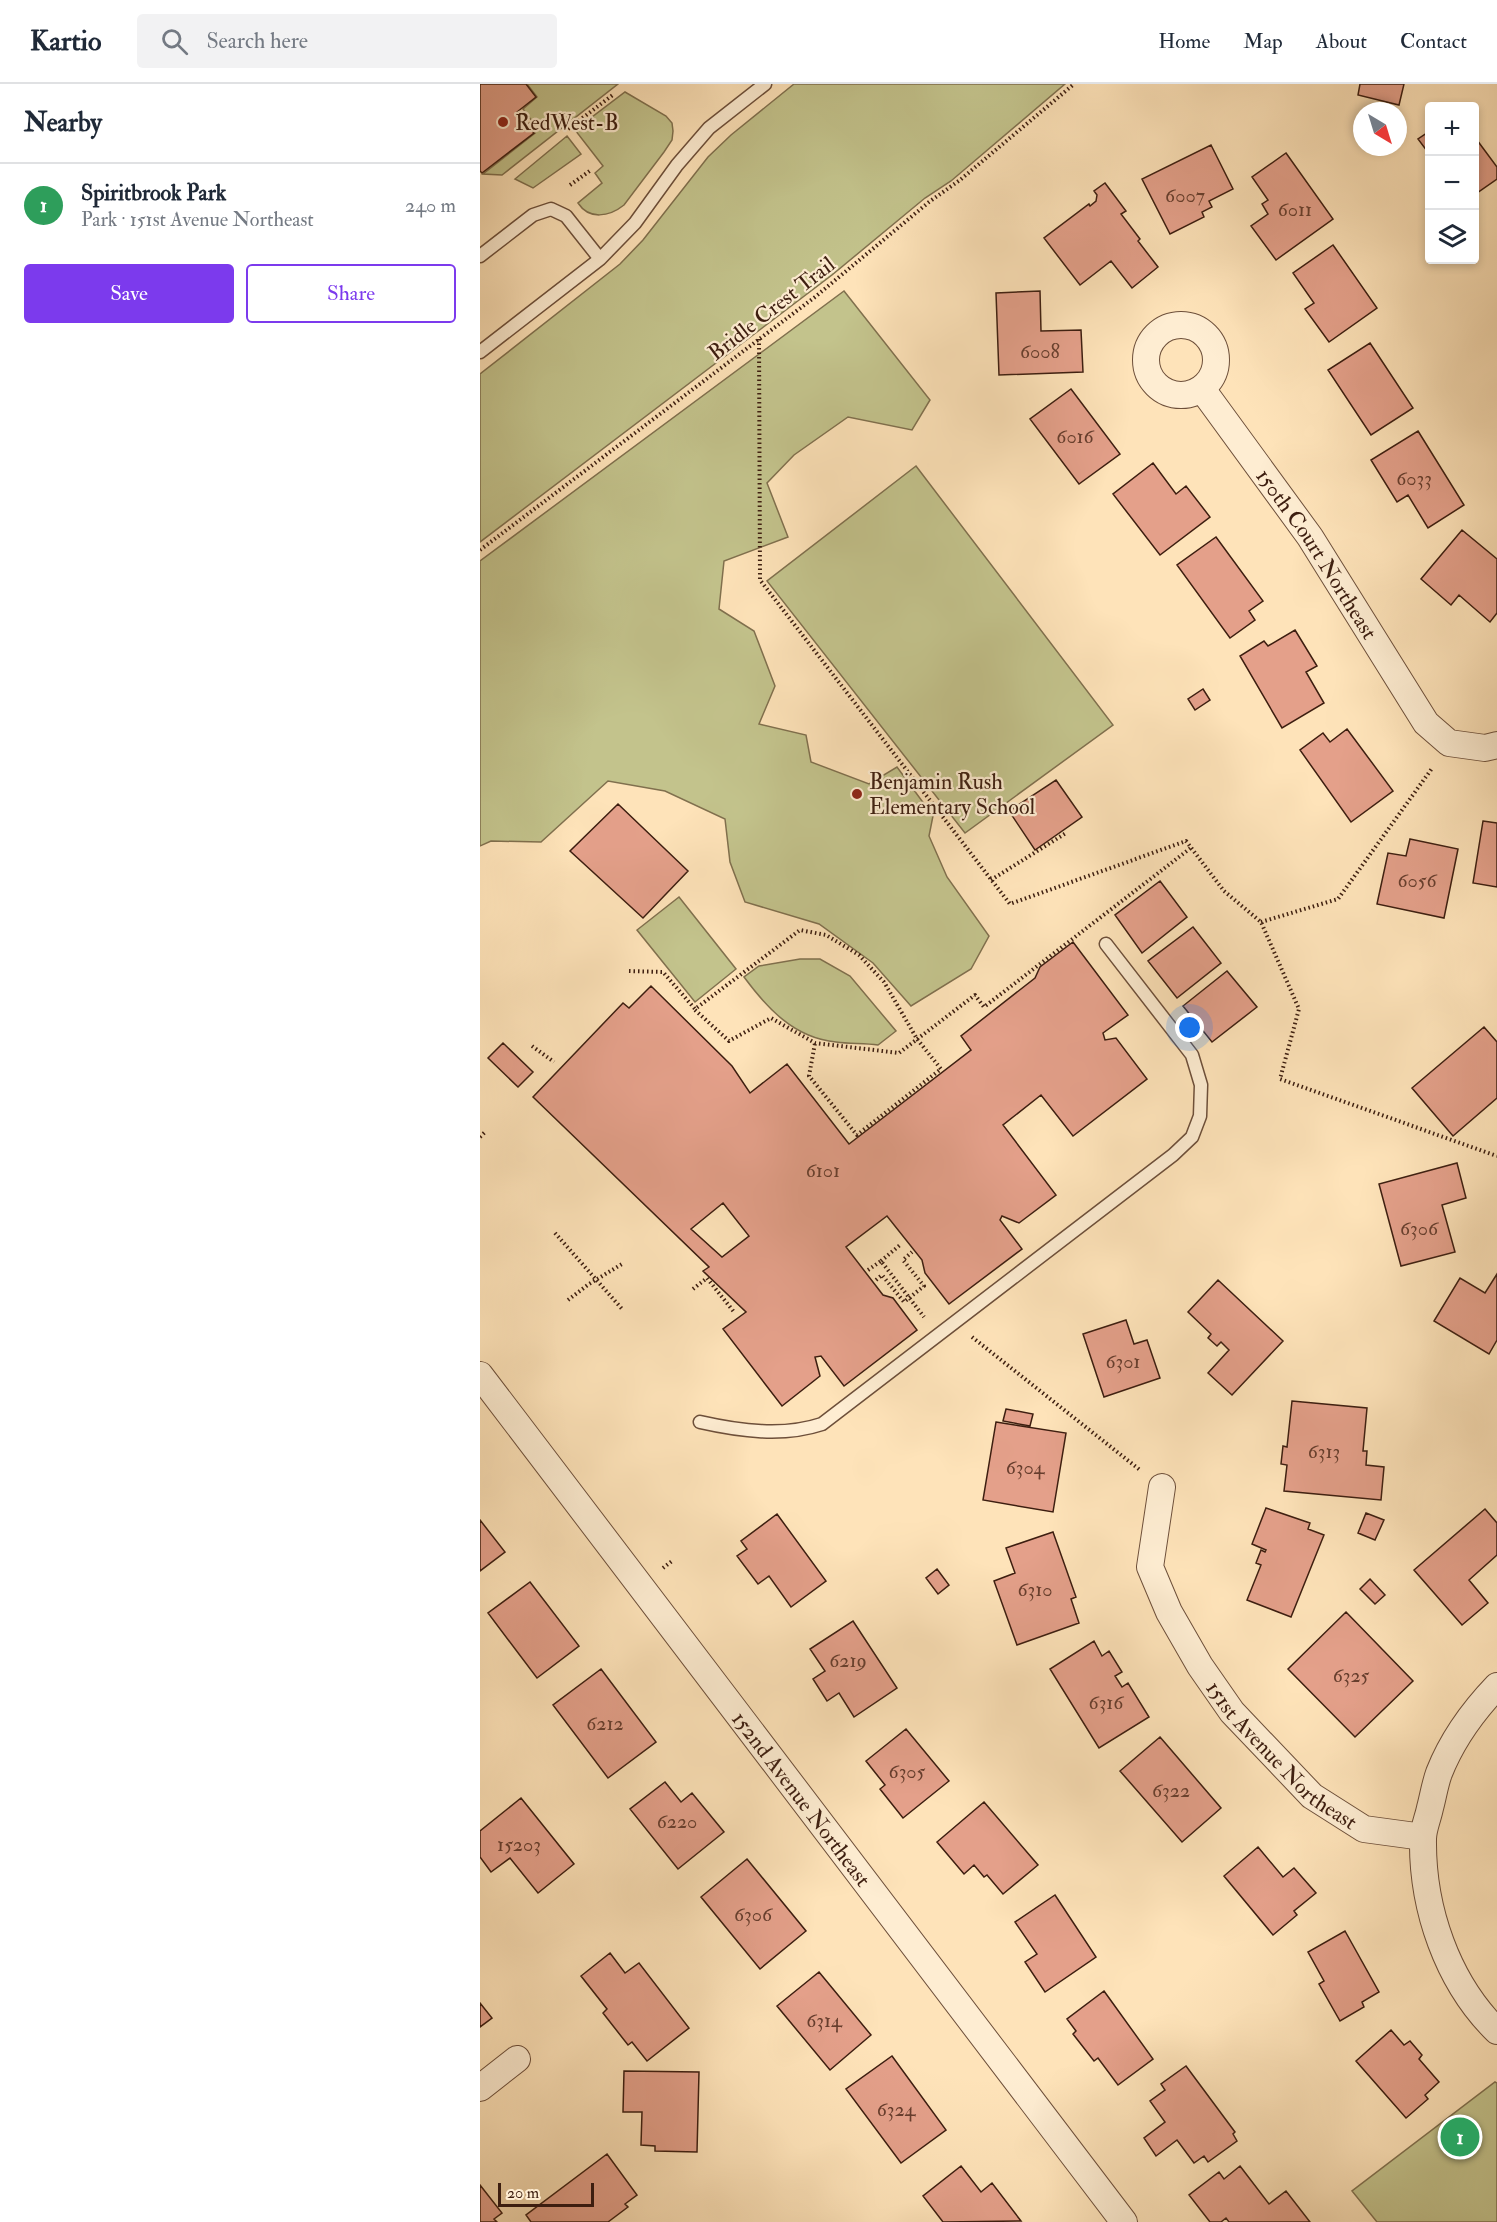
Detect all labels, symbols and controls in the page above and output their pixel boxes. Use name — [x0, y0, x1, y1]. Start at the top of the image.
search box — [137, 14, 557, 68]
text: Kartio — [30, 24, 101, 59]
icon: search — [158, 25, 191, 58]
text: Search here — [206, 27, 308, 55]
text: Home — [1158, 28, 1210, 55]
text: Map — [1243, 28, 1283, 55]
text: About — [1316, 28, 1367, 55]
text: Contact — [1400, 28, 1467, 55]
north arrow — [1353, 102, 1407, 156]
map controls — [1425, 102, 1479, 264]
button: + — [1425, 102, 1479, 156]
text: Nearby — [24, 107, 102, 139]
place label: RedWest-B — [515, 109, 619, 137]
marker: RedWest-B — [496, 115, 510, 129]
button: − — [1425, 156, 1479, 210]
text: Spiritbrook Park — [81, 179, 226, 207]
house number: 6007 — [1165, 183, 1205, 208]
text: 1 — [40, 193, 47, 218]
text: 240 m — [405, 193, 456, 218]
house number: 6011 — [1278, 197, 1312, 222]
text: Park · 151st Avenue Northeast — [81, 207, 314, 232]
button: layers — [1425, 210, 1479, 264]
street label: Bridle Crest Trail — [702, 250, 841, 367]
button: Save — [24, 264, 234, 323]
button: Share — [246, 264, 456, 323]
house number: 6008 — [1020, 339, 1060, 364]
house number: 6016 — [1056, 424, 1095, 449]
street label: 150th Court Northeast — [1250, 463, 1383, 645]
house number: 6033 — [1396, 466, 1432, 491]
place label: Benjamin Rush Elementary School — [869, 768, 1035, 821]
marker: Benjamin Rush Elementary School — [850, 787, 864, 801]
house number: 6056 — [1397, 868, 1437, 893]
your location — [1175, 1013, 1204, 1042]
house number: 6101 — [806, 1158, 840, 1183]
house number: 6306 — [1400, 1216, 1439, 1241]
house number: 6301 — [1105, 1349, 1141, 1374]
house number: 6313 — [1308, 1439, 1340, 1464]
house number: 6304 — [1006, 1455, 1046, 1480]
house number: 6310 — [1017, 1577, 1053, 1602]
house number: 6219 — [829, 1648, 867, 1673]
house number: 6325 — [1333, 1663, 1370, 1688]
street label: 151st Avenue Northeast — [1199, 1676, 1362, 1836]
house number: 6316 — [1089, 1690, 1124, 1715]
street label: 152nd Avenue Northeast — [726, 1706, 877, 1892]
house number: 6212 — [586, 1711, 624, 1736]
house number: 6305 — [889, 1759, 926, 1784]
house number: 6322 — [1152, 1778, 1190, 1803]
house number: 6220 — [657, 1809, 697, 1834]
house number: 15203 — [497, 1832, 541, 1857]
house number: 6306 — [734, 1902, 773, 1927]
house number: 6314 — [806, 2008, 843, 2033]
house number: 6324 — [877, 2097, 917, 2122]
pin: 1 — [1440, 2114, 1480, 2160]
scale bar — [498, 2180, 594, 2208]
text: 20 m — [507, 2183, 539, 2203]

